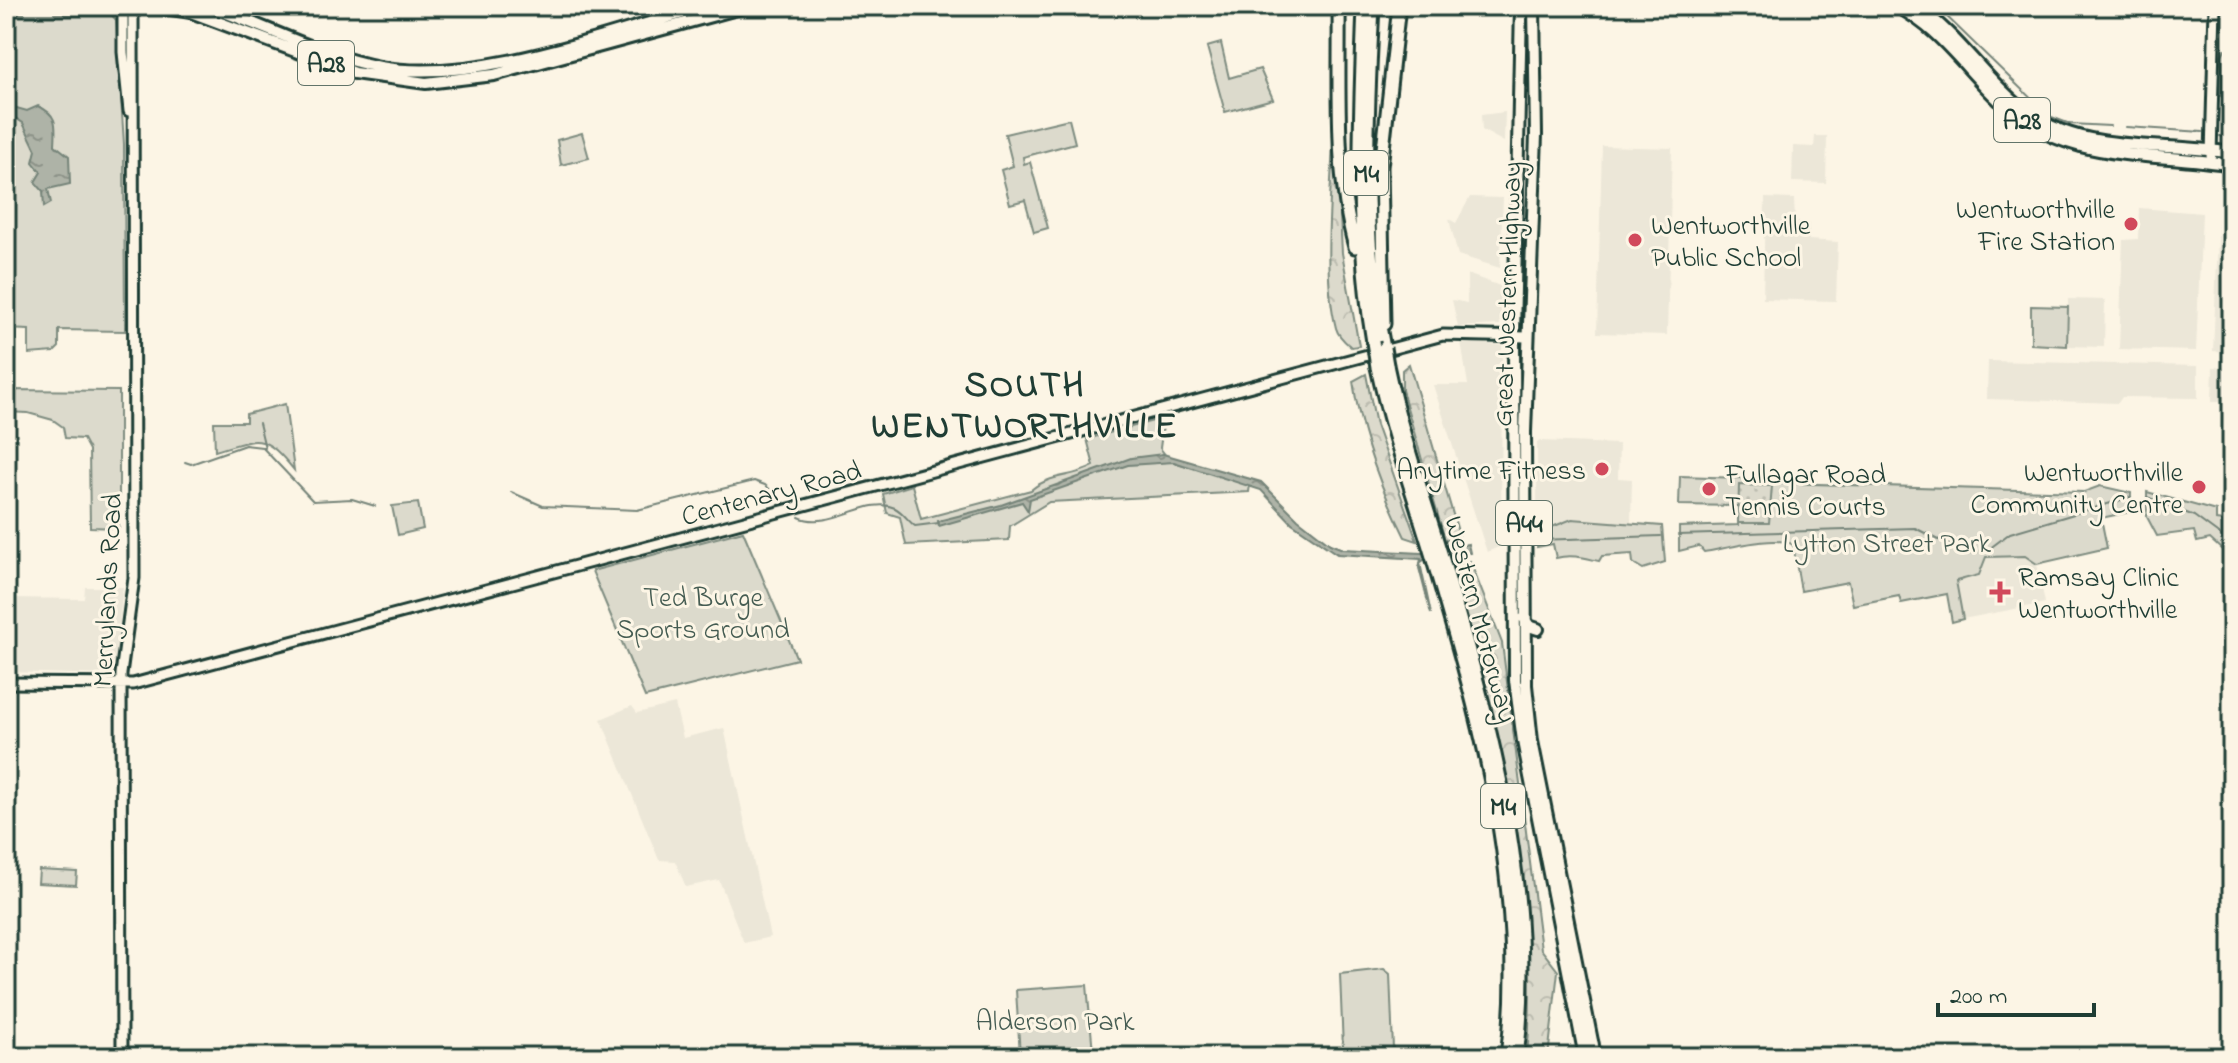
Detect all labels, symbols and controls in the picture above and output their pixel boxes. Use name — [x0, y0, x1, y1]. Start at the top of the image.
road number: A28 — [298, 41, 354, 85]
road number: A28 — [1994, 98, 2050, 142]
road number: M4 — [1344, 151, 1388, 195]
street label: Great Western Highway — [1484, 161, 1535, 427]
place label: Wentworthville Fire Station — [1956, 191, 2115, 264]
place label: Wentworthville Public School — [1651, 207, 1811, 280]
marker: Wentworthville Fire Station — [2122, 215, 2140, 233]
marker: Wentworthville Public School — [1626, 231, 1644, 249]
district label: SOUTH WENTWORTHVILLE — [871, 361, 1179, 455]
street label: Centenary Road — [677, 452, 867, 539]
place label: Anytime Fitness — [1396, 452, 1586, 493]
place label: Wentworthville Community Centre — [1971, 454, 2183, 527]
place label: Fullagar Road Tennis Courts — [1724, 456, 1886, 529]
marker: Anytime Fitness — [1593, 460, 1611, 478]
marker: Wentworthville Community Centre — [2190, 478, 2208, 496]
marker: Fullagar Road Tennis Courts — [1700, 480, 1718, 498]
street label: Merrylands Road — [84, 492, 135, 688]
road number: A44 — [1496, 501, 1552, 545]
street label: Western Motorway — [1431, 512, 1526, 728]
park label: Lytton Street Park — [1783, 525, 1992, 566]
place label: Ramsay Clinic Wentworthville — [2018, 559, 2179, 632]
park label: Ted Burge Sports Ground — [616, 579, 790, 652]
marker: Ramsay Clinic Wentworthville — [1989, 581, 2011, 603]
road number: M4 — [1481, 784, 1525, 828]
scale bar — [1938, 967, 2094, 1017]
text: 200 m — [1950, 980, 2007, 1015]
park label: Alderson Park — [975, 1003, 1135, 1044]

